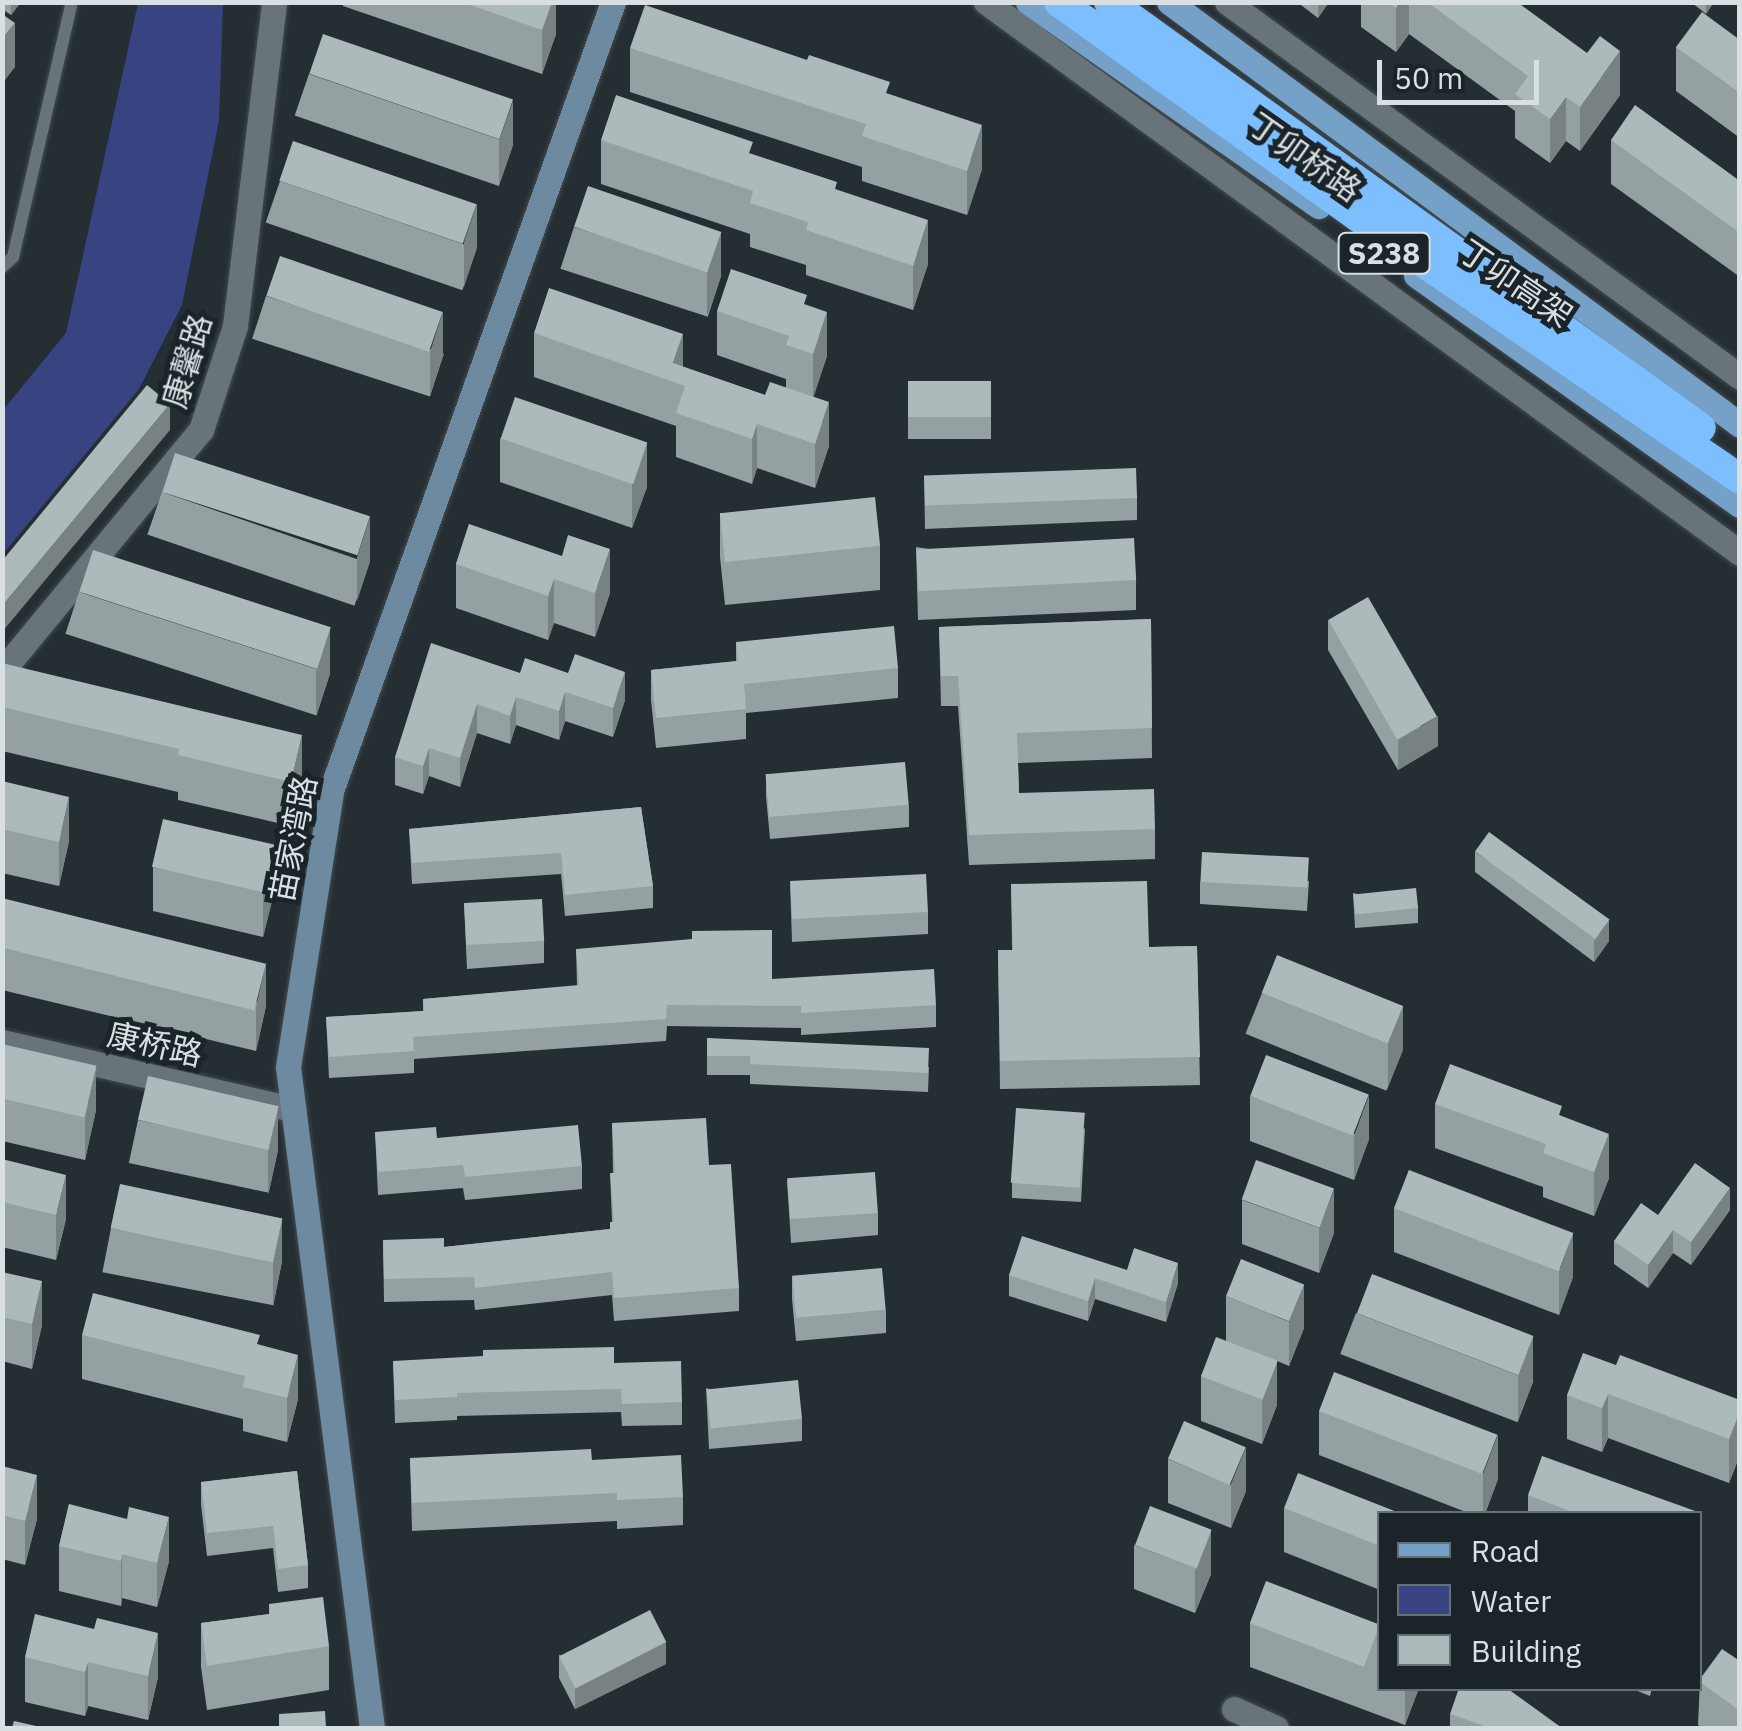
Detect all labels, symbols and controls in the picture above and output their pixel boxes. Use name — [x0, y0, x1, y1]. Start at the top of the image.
scale bar — [1382, 40, 1544, 102]
text: 50 m — [1394, 58, 1463, 97]
street label: 丁卯桥路 — [1242, 105, 1368, 209]
road number: S238 — [1336, 228, 1432, 278]
street label: 丁卯高架 — [1452, 231, 1580, 335]
street label: 康馨路 — [155, 309, 219, 413]
street label: 苗家湾路 — [262, 773, 324, 905]
street label: 康桥路 — [104, 1014, 206, 1074]
legend — [1377, 1511, 1702, 1691]
text: Road — [1471, 1531, 1540, 1570]
text: Water — [1471, 1581, 1551, 1620]
text: Building — [1471, 1631, 1581, 1670]

